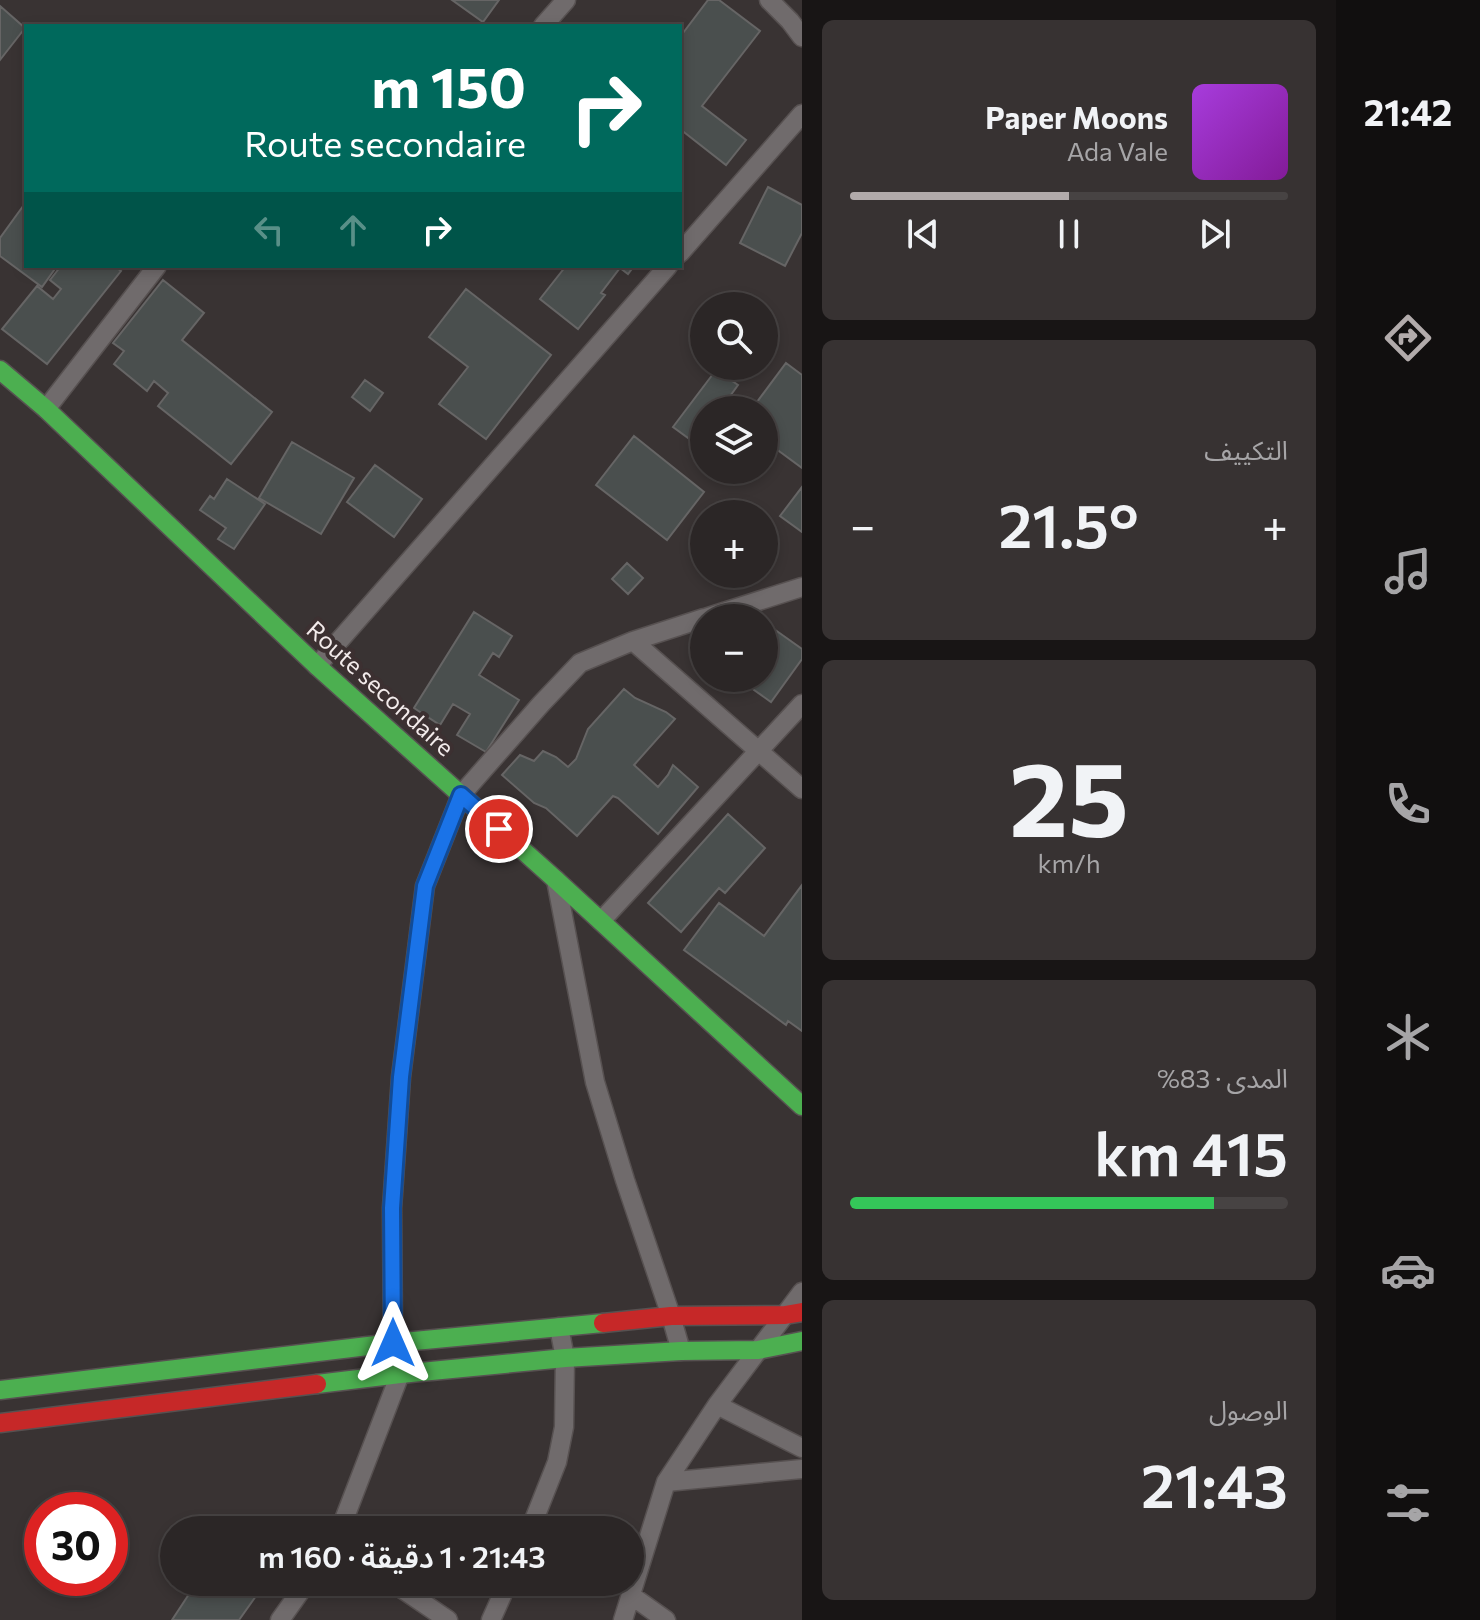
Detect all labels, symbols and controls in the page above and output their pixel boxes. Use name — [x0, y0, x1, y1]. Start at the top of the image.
text: 150 m — [371, 51, 526, 120]
icon: right — [554, 56, 658, 160]
text: 21:42 — [1364, 89, 1452, 133]
text: Paper Moons — [985, 98, 1168, 135]
text: Route secondaire — [244, 120, 526, 164]
text: Ada Vale — [1067, 135, 1168, 166]
icon: left — [247, 208, 291, 252]
icon: ahead — [331, 208, 375, 252]
icon: right — [415, 208, 459, 252]
icon: previous — [901, 212, 945, 256]
icon: pause — [1047, 212, 1091, 256]
icon: next — [1193, 212, 1237, 256]
map controls — [690, 292, 778, 692]
button: search — [690, 292, 778, 380]
icon: directions — [1380, 310, 1436, 366]
button: layers — [690, 396, 778, 484]
text: التكييف — [1204, 434, 1288, 465]
text: 21.5° — [998, 487, 1139, 560]
text: − — [850, 497, 875, 551]
text: + — [1262, 497, 1288, 551]
button: + — [690, 500, 778, 588]
icon: music — [1380, 543, 1436, 599]
button: − — [690, 604, 778, 692]
street label: Route secondaire — [301, 614, 461, 762]
text: 25 — [1009, 731, 1129, 858]
icon: phone — [1380, 776, 1436, 832]
pin — [465, 795, 533, 863]
icon: arrive — [477, 807, 521, 851]
text: km/h — [1037, 847, 1101, 878]
icon: climate — [1380, 1009, 1436, 1065]
text: المدى · 83% — [1157, 1062, 1288, 1093]
text: 415 km — [1094, 1115, 1288, 1188]
icon: car — [1380, 1242, 1436, 1298]
position arrow — [351, 1301, 435, 1385]
text: الوصول — [1209, 1394, 1288, 1425]
text: 21:43 — [1141, 1447, 1288, 1520]
icon: filters — [1380, 1475, 1436, 1531]
speed limit sign: 30 — [24, 1492, 128, 1596]
text: 21:43 · 1 دقيقة · 160 m — [258, 1537, 546, 1574]

